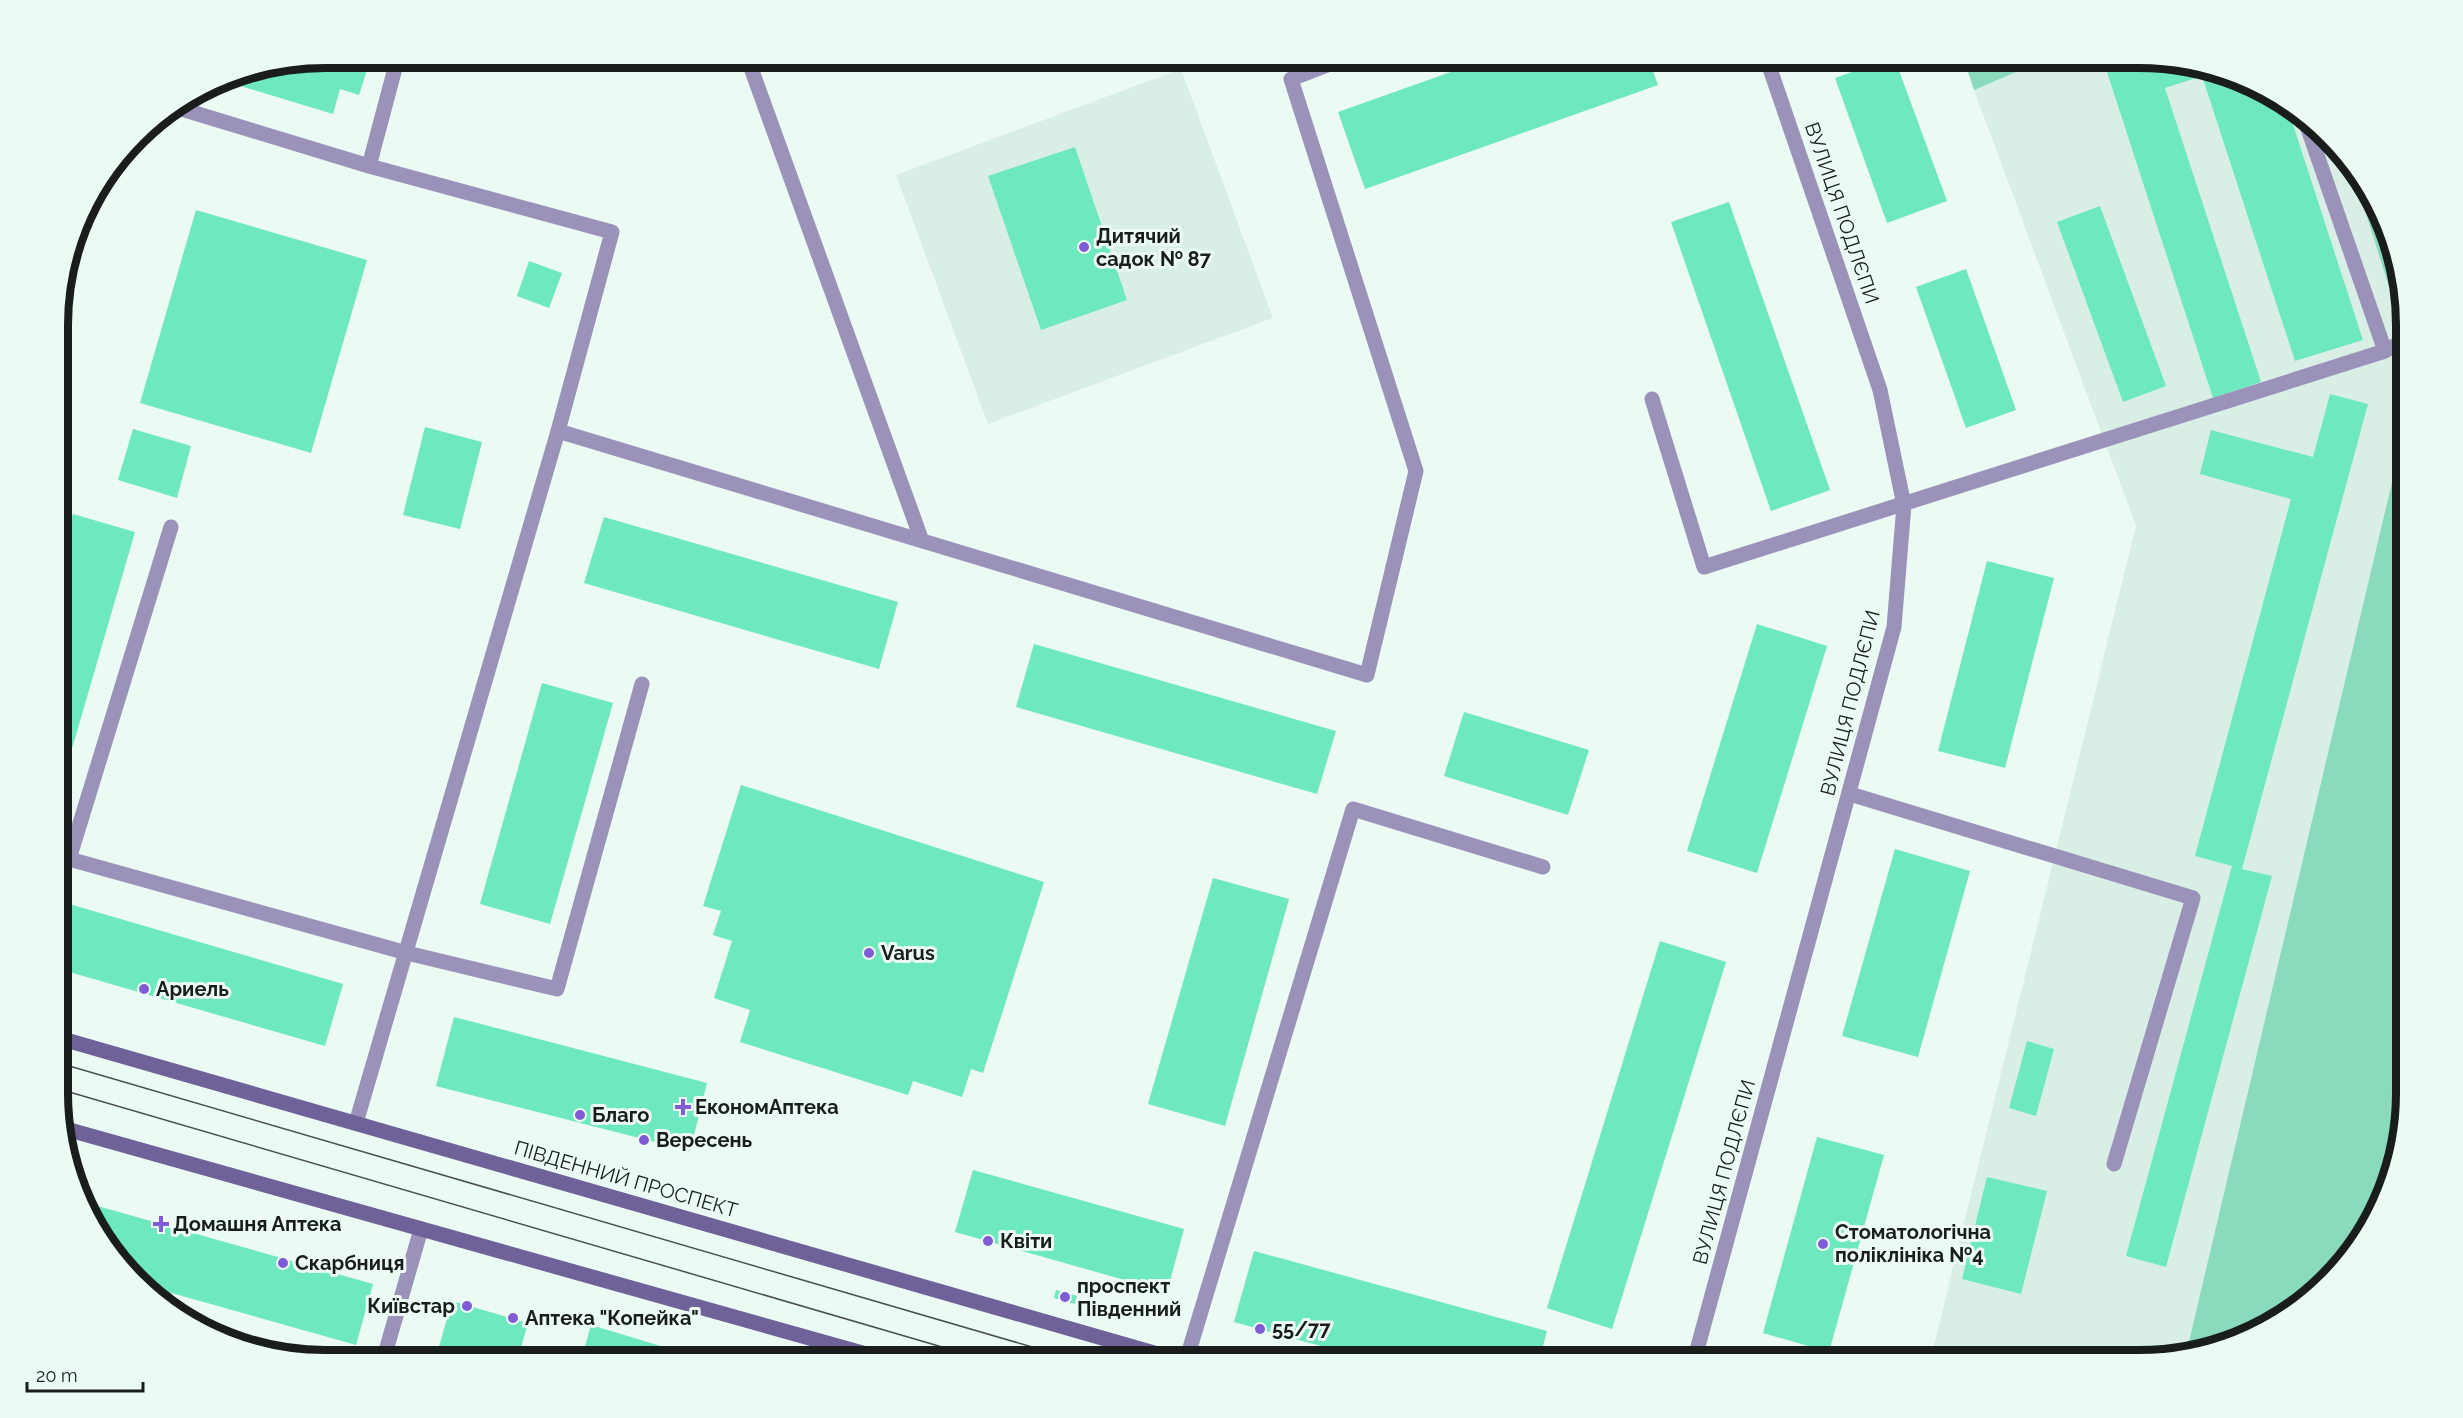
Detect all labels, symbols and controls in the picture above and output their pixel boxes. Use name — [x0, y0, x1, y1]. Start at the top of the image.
street label: ВУЛИЦЯ ПОДЛЄПИ — [1800, 119, 1884, 307]
place label: Дитячий садок № 87 — [1096, 224, 1212, 271]
marker: Дитячий садок № 87 — [1077, 240, 1091, 254]
street label: ВУЛИЦЯ ПОДЛЄПИ — [1815, 608, 1885, 798]
place label: Varus — [881, 941, 935, 965]
marker: Varus — [862, 946, 876, 960]
place label: Ариель — [156, 977, 229, 1001]
marker: Ариель — [137, 982, 151, 996]
street label: ВУЛИЦЯ ПОДЛЄПИ — [1688, 1077, 1760, 1267]
place label: ЕкономАптека — [695, 1095, 839, 1119]
marker: ЕкономАптека — [676, 1100, 690, 1114]
place label: Благо — [592, 1103, 649, 1127]
marker: Благо — [573, 1108, 587, 1122]
place label: Вересень — [656, 1128, 752, 1152]
marker: Вересень — [637, 1133, 651, 1147]
street label: ПІВДЕННИЙ ПРОСПЕКТ — [512, 1136, 740, 1222]
place label: Домашня Аптека — [173, 1212, 342, 1236]
marker: Домашня Аптека — [154, 1217, 168, 1231]
place label: Стоматологічна поліклініка №4 — [1835, 1220, 1991, 1267]
place label: Квіти — [1000, 1229, 1052, 1253]
marker: Квіти — [981, 1234, 995, 1248]
marker: Стоматологічна поліклініка №4 — [1816, 1237, 1830, 1251]
place label: Скарбниця — [295, 1251, 404, 1275]
marker: Скарбниця — [276, 1256, 290, 1270]
place label: проспект Південний — [1077, 1274, 1181, 1321]
marker: проспект Південний — [1058, 1290, 1072, 1304]
place label: Київстар — [367, 1294, 455, 1318]
marker: Київстар — [460, 1299, 474, 1313]
place label: Аптека "Копейка" — [525, 1306, 699, 1330]
marker: Аптека "Копейка" — [506, 1311, 520, 1325]
place label: 55/77 — [1272, 1317, 1331, 1341]
marker: 55/77 — [1253, 1322, 1267, 1336]
scale bar — [27, 1355, 142, 1393]
text: 20 m — [36, 1365, 78, 1386]

